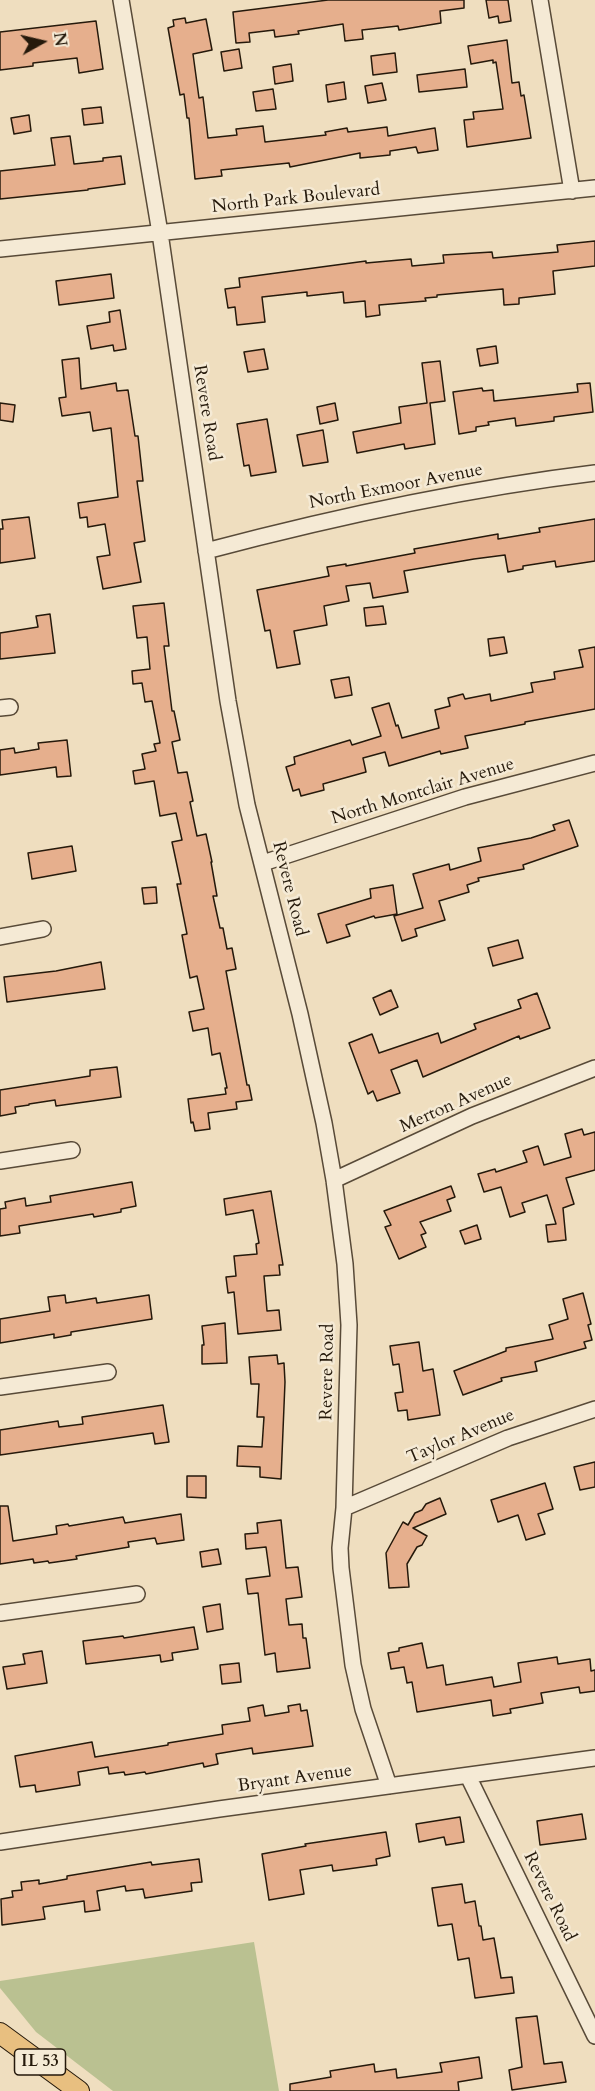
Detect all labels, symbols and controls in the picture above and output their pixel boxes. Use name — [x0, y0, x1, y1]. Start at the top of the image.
north arrow — [12, 12, 72, 72]
text: N — [48, 31, 72, 48]
street label: North Park Boulevard — [211, 179, 381, 219]
street label: Revere Road — [188, 363, 224, 463]
street label: North Exmoor Avenue — [307, 460, 485, 514]
street label: North Montclair Avenue — [329, 754, 517, 830]
street label: Revere Road — [267, 839, 311, 939]
street label: Merton Avenue — [397, 1070, 515, 1138]
street label: Revere Road — [316, 1323, 340, 1421]
street label: Taylor Avenue — [404, 1405, 518, 1469]
street label: Bryant Avenue — [236, 1760, 354, 1798]
street label: Revere Road — [518, 1849, 580, 1945]
road number: IL 53 — [15, 2049, 66, 2075]

